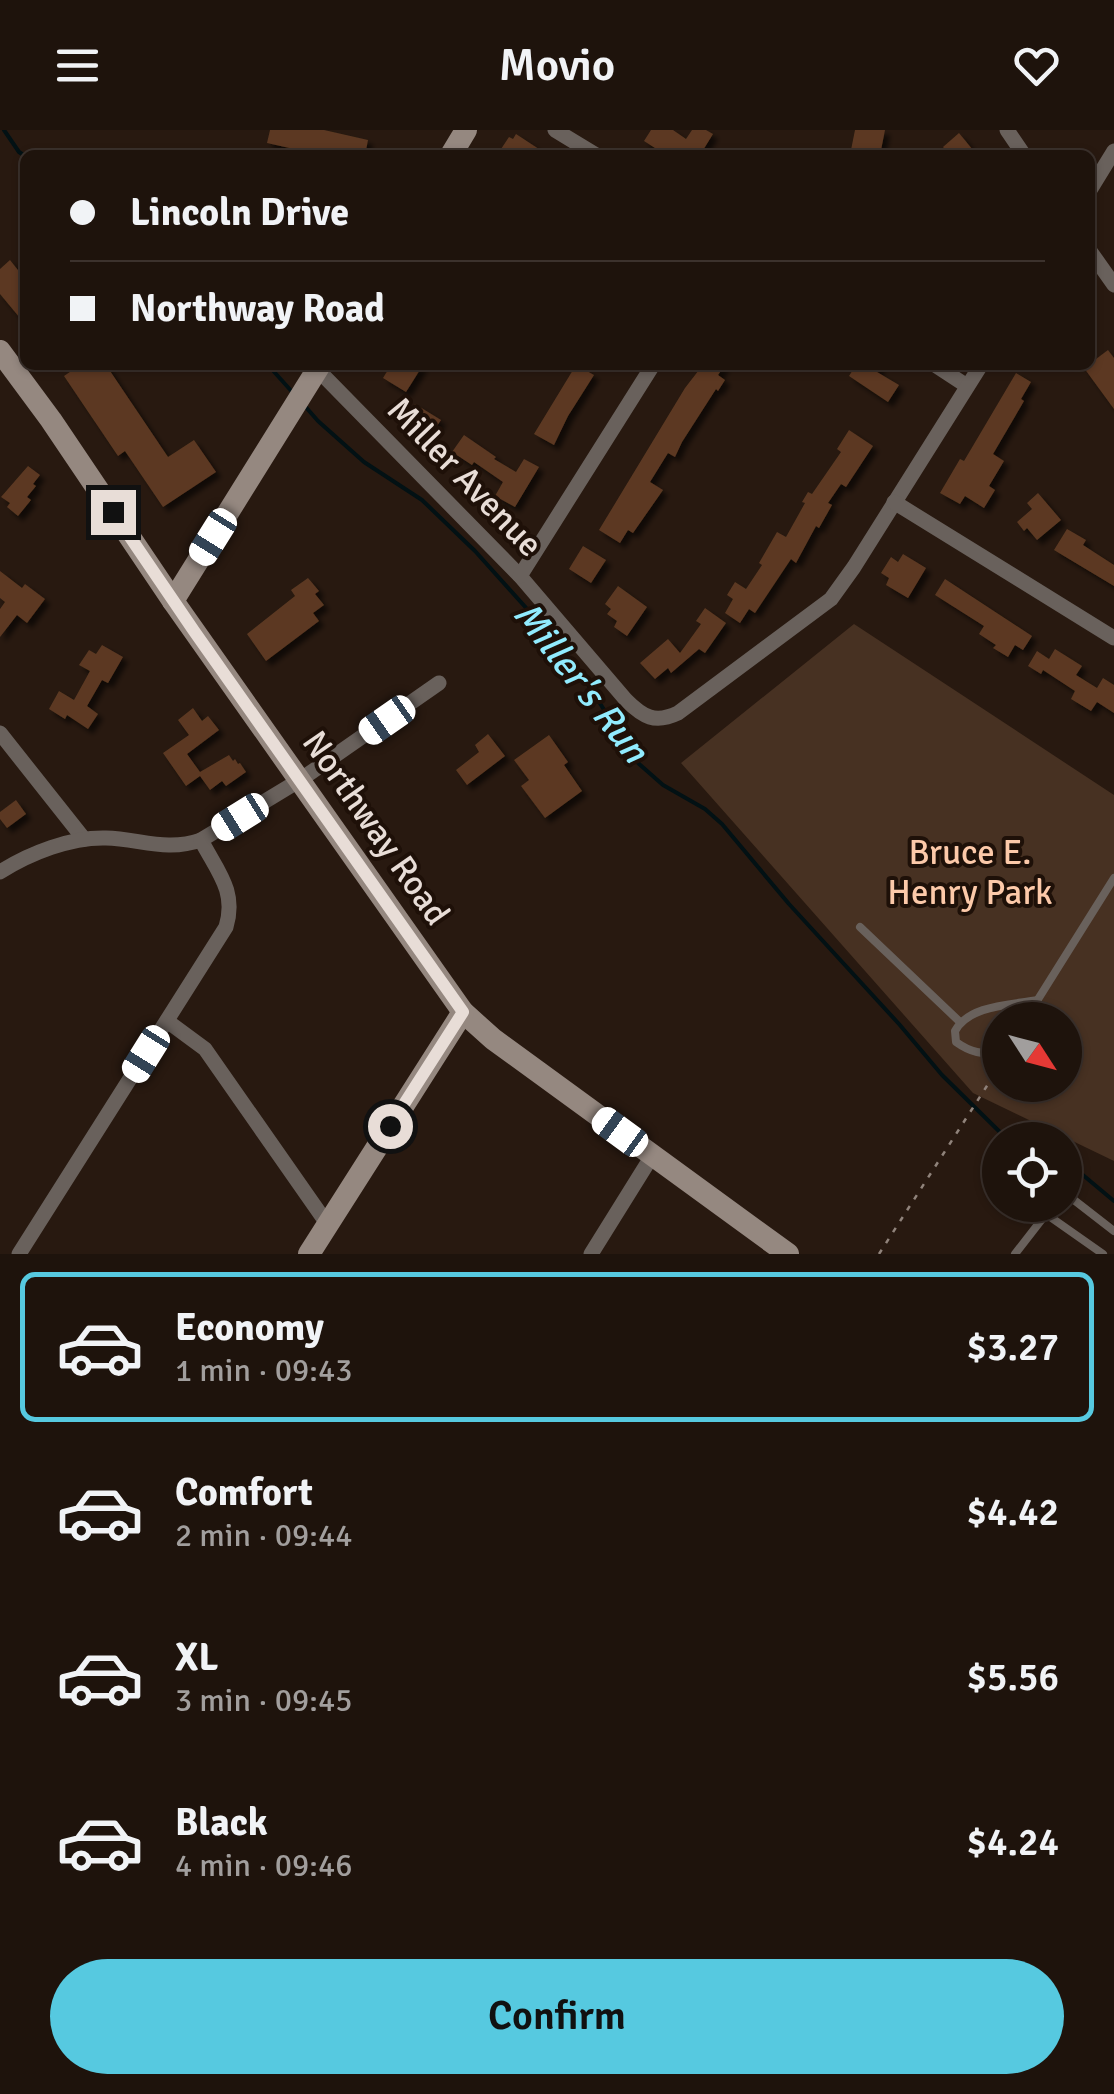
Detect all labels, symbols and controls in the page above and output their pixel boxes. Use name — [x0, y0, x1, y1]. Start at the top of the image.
icon: menu — [50, 38, 105, 93]
text: Movio — [499, 38, 615, 93]
icon: heart — [1009, 38, 1064, 93]
text: Lincoln Drive — [130, 189, 349, 236]
text: Northway Road — [130, 285, 385, 332]
street label: Miller Avenue — [378, 388, 552, 566]
route end — [91, 490, 136, 535]
car — [184, 504, 242, 570]
water label: Miller's Run — [503, 592, 659, 773]
car — [354, 691, 420, 749]
street label: Northway Road — [293, 722, 459, 934]
car — [207, 788, 273, 846]
park label: Bruce E. Henry Park — [887, 831, 1053, 914]
north arrow — [982, 1002, 1082, 1102]
map controls — [982, 1002, 1082, 1222]
car — [117, 1021, 175, 1087]
car — [587, 1102, 653, 1162]
route start — [368, 1104, 413, 1149]
button: locate — [982, 1122, 1082, 1222]
icon: car — [55, 1302, 145, 1392]
text: Economy — [175, 1304, 324, 1351]
text: $3.27 — [966, 1324, 1059, 1371]
text: 1 min · 09:43 — [175, 1351, 353, 1390]
icon: car — [55, 1467, 145, 1557]
text: Comfort — [175, 1469, 313, 1516]
text: $4.42 — [966, 1489, 1059, 1536]
text: 2 min · 09:44 — [175, 1516, 353, 1555]
icon: car — [55, 1632, 145, 1722]
text: XL — [175, 1634, 218, 1681]
text: $5.56 — [966, 1654, 1059, 1701]
text: 3 min · 09:45 — [175, 1681, 353, 1720]
icon: car — [55, 1797, 145, 1887]
text: Black — [175, 1799, 268, 1846]
text: $4.24 — [966, 1819, 1059, 1866]
text: 4 min · 09:46 — [175, 1846, 353, 1885]
button: Confirm — [50, 1959, 1064, 2074]

